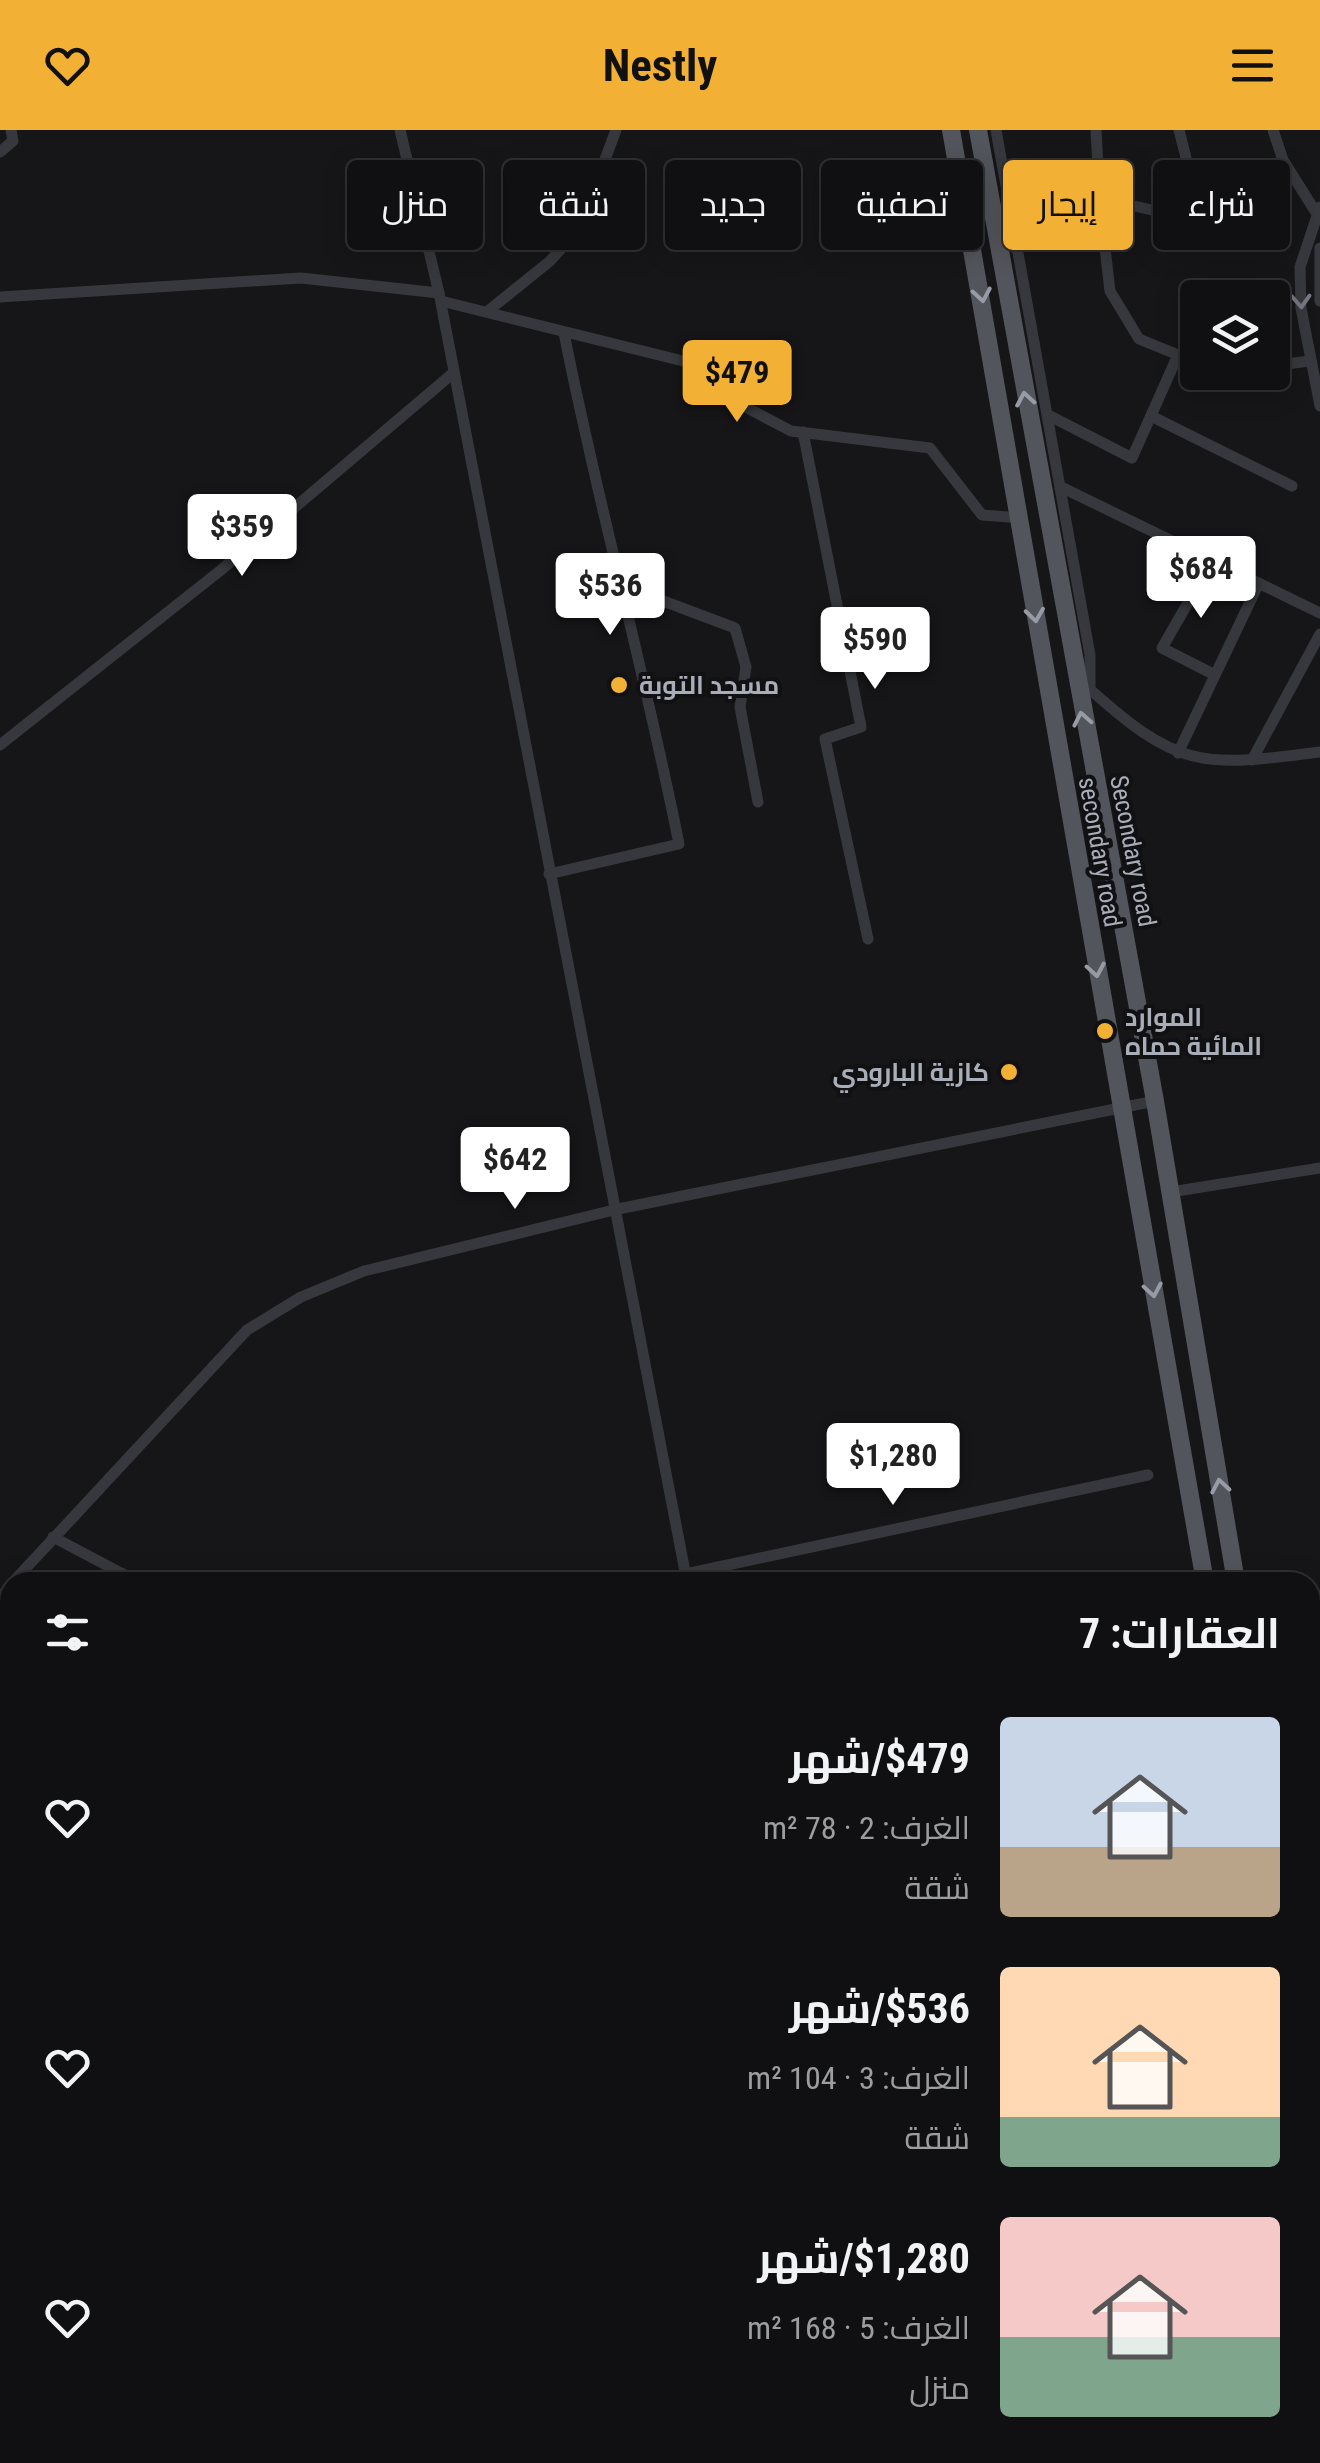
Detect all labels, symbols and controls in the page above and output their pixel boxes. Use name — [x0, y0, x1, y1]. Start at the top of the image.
icon: heart — [40, 38, 95, 93]
icon: menu — [1225, 38, 1280, 93]
text: Nestly — [603, 39, 717, 92]
chip: منزل — [347, 160, 483, 250]
chip: شقة — [503, 160, 645, 250]
chip: جديد — [665, 160, 801, 250]
chip: تصفية — [821, 160, 983, 250]
chip: إيجار — [1003, 160, 1133, 250]
chip: شراء — [1153, 160, 1290, 250]
map controls — [1180, 280, 1290, 390]
button: layers — [1180, 280, 1290, 390]
one-way arrow — [971, 286, 992, 303]
one-way arrow — [1290, 293, 1311, 309]
pin: $479 — [678, 340, 796, 425]
text: $479 — [705, 353, 769, 391]
one-way arrow — [1015, 390, 1036, 407]
pin: $359 — [183, 494, 301, 579]
text: $359 — [210, 507, 274, 545]
pin: $684 — [1142, 536, 1260, 621]
text: $684 — [1169, 549, 1233, 587]
pin: $536 — [551, 553, 669, 638]
text: $536 — [578, 566, 642, 604]
pin: $590 — [816, 607, 934, 692]
one-way arrow — [1023, 607, 1044, 624]
text: $590 — [843, 620, 907, 658]
place label: مسجد التوبة — [639, 671, 779, 700]
marker: مسجد التوبة — [608, 674, 630, 696]
one-way arrow — [1073, 710, 1094, 727]
street label: Secondary road — [1104, 773, 1162, 929]
street label: secondary road — [1073, 775, 1127, 929]
one-way arrow — [1085, 962, 1106, 978]
place label: الموارد المائية حماه — [1125, 1003, 1262, 1061]
marker: الموارد المائية حماه — [1094, 1020, 1116, 1042]
place label: كازية البارودي — [832, 1058, 989, 1093]
marker: كازية البارودي — [998, 1061, 1020, 1083]
pin: $642 — [456, 1127, 574, 1212]
text: $642 — [483, 1140, 547, 1178]
one-way arrow — [1142, 1282, 1163, 1298]
pin: $1,280 — [812, 1423, 974, 1508]
text: $1,280 — [849, 1436, 937, 1474]
one-way arrow — [1210, 1478, 1231, 1495]
icon: filters — [40, 1605, 95, 1660]
text: العقارات: 7 — [1079, 1609, 1280, 1658]
text: $479/شهر — [789, 1734, 970, 1783]
icon: home — [1080, 1757, 1200, 1877]
icon: heart — [40, 1790, 95, 1845]
text: الغرف: 2 · 78 m² — [763, 1809, 970, 1847]
text: شقة — [905, 1869, 970, 1907]
text: $536/شهر — [789, 1984, 970, 2033]
icon: home — [1080, 2007, 1200, 2127]
icon: heart — [40, 2040, 95, 2095]
text: الغرف: 3 · 104 m² — [747, 2059, 970, 2097]
text: شقة — [905, 2119, 970, 2157]
text: $1,280/شهر — [757, 2234, 970, 2283]
icon: home — [1080, 2257, 1200, 2377]
icon: heart — [40, 2290, 95, 2345]
text: الغرف: 5 · 168 m² — [747, 2309, 970, 2347]
text: منزل — [909, 2369, 970, 2407]

